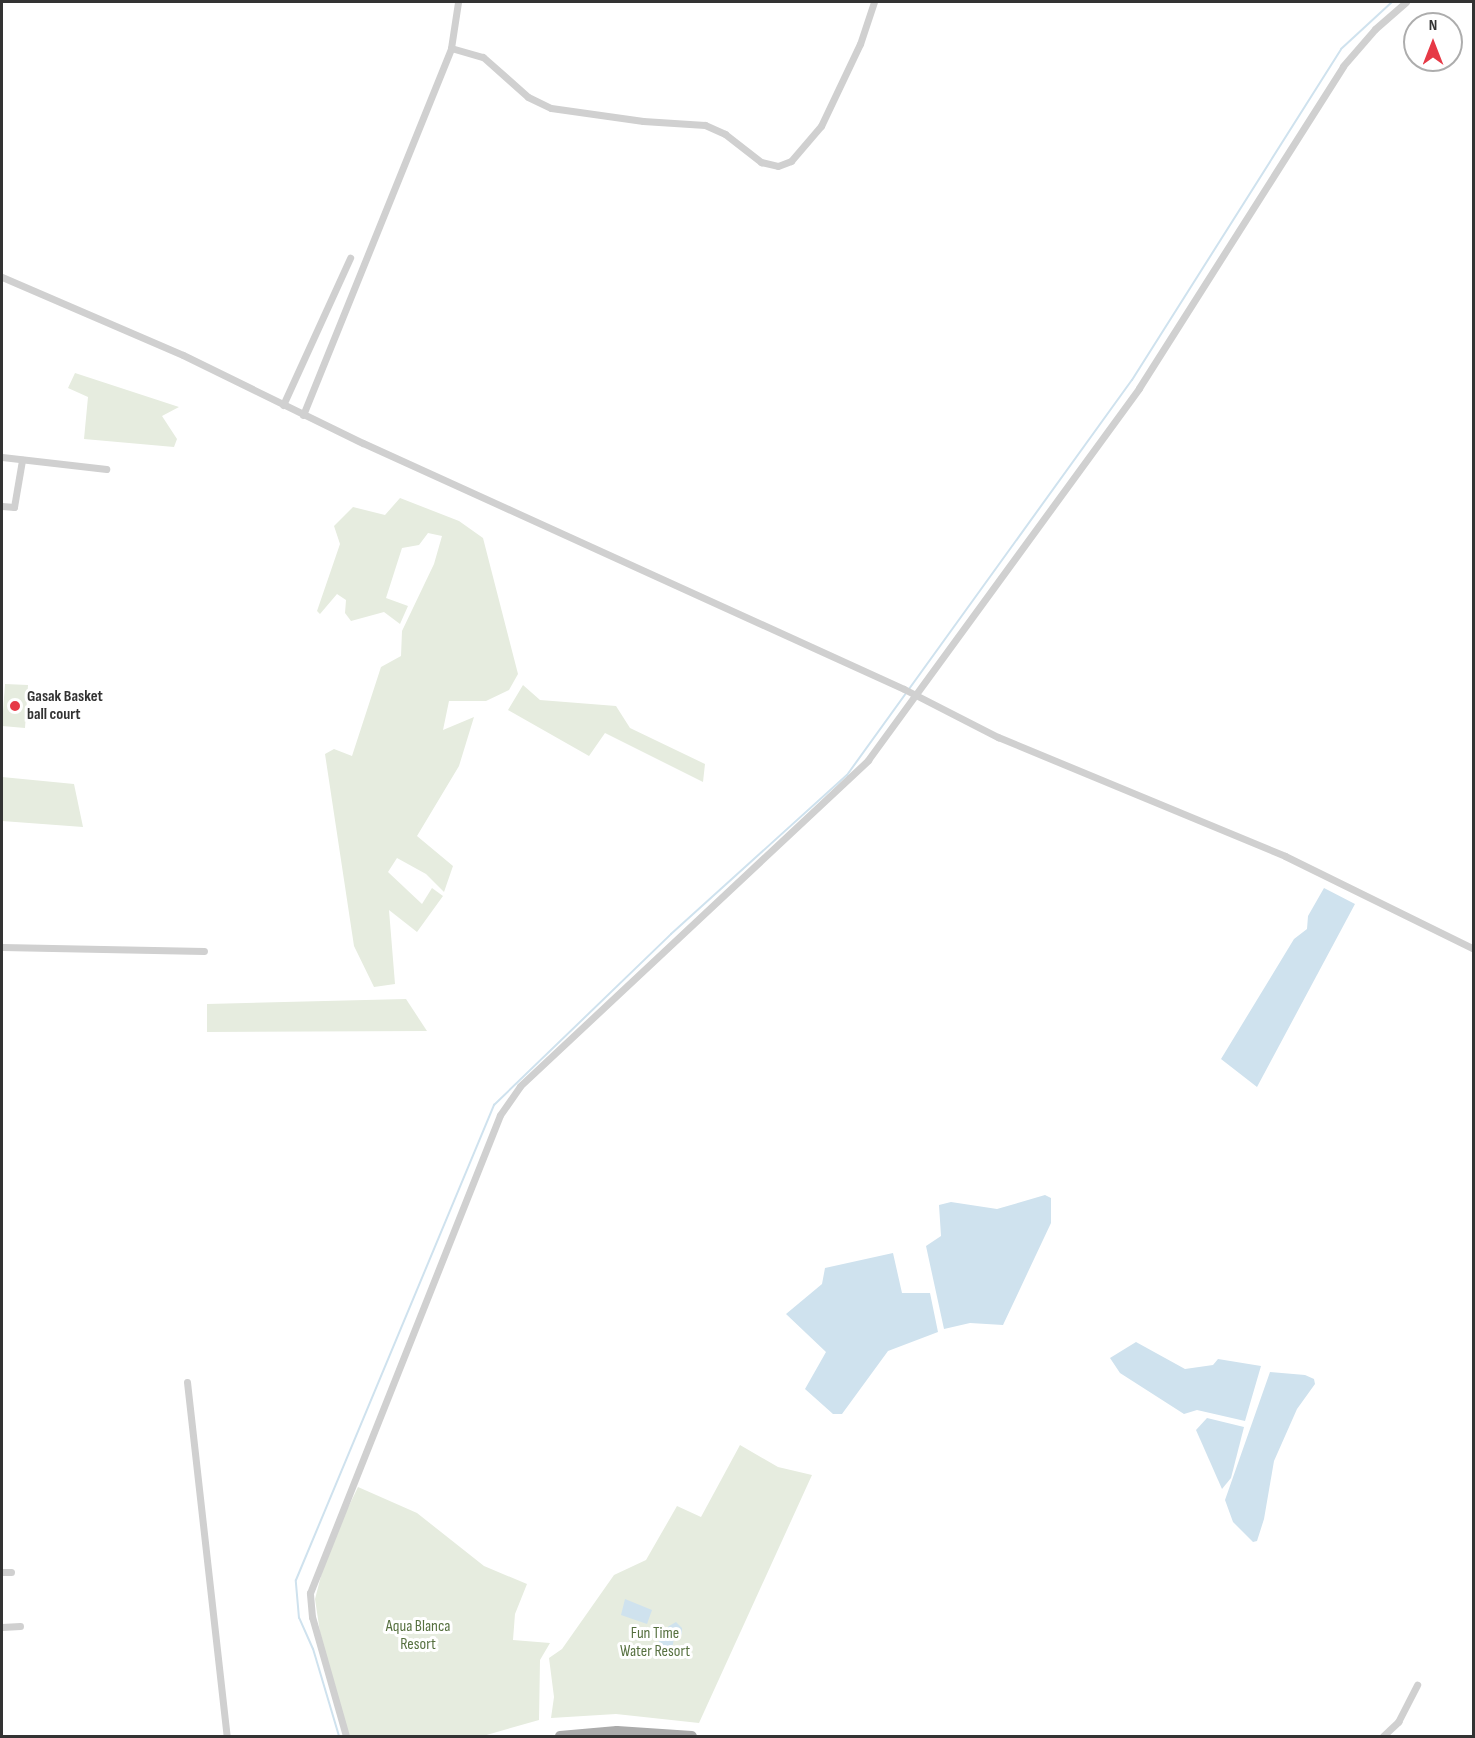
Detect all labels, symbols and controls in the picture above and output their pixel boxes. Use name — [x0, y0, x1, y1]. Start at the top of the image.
north arrow — [1403, 12, 1463, 72]
text: N — [1429, 16, 1437, 35]
place label: Gasak Basket ball court — [27, 687, 103, 725]
marker: Gasak Basket ball court — [8, 699, 22, 713]
park label: Aqua Blanca Resort — [386, 1617, 450, 1655]
park label: Fun Time Water Resort — [620, 1624, 690, 1662]

